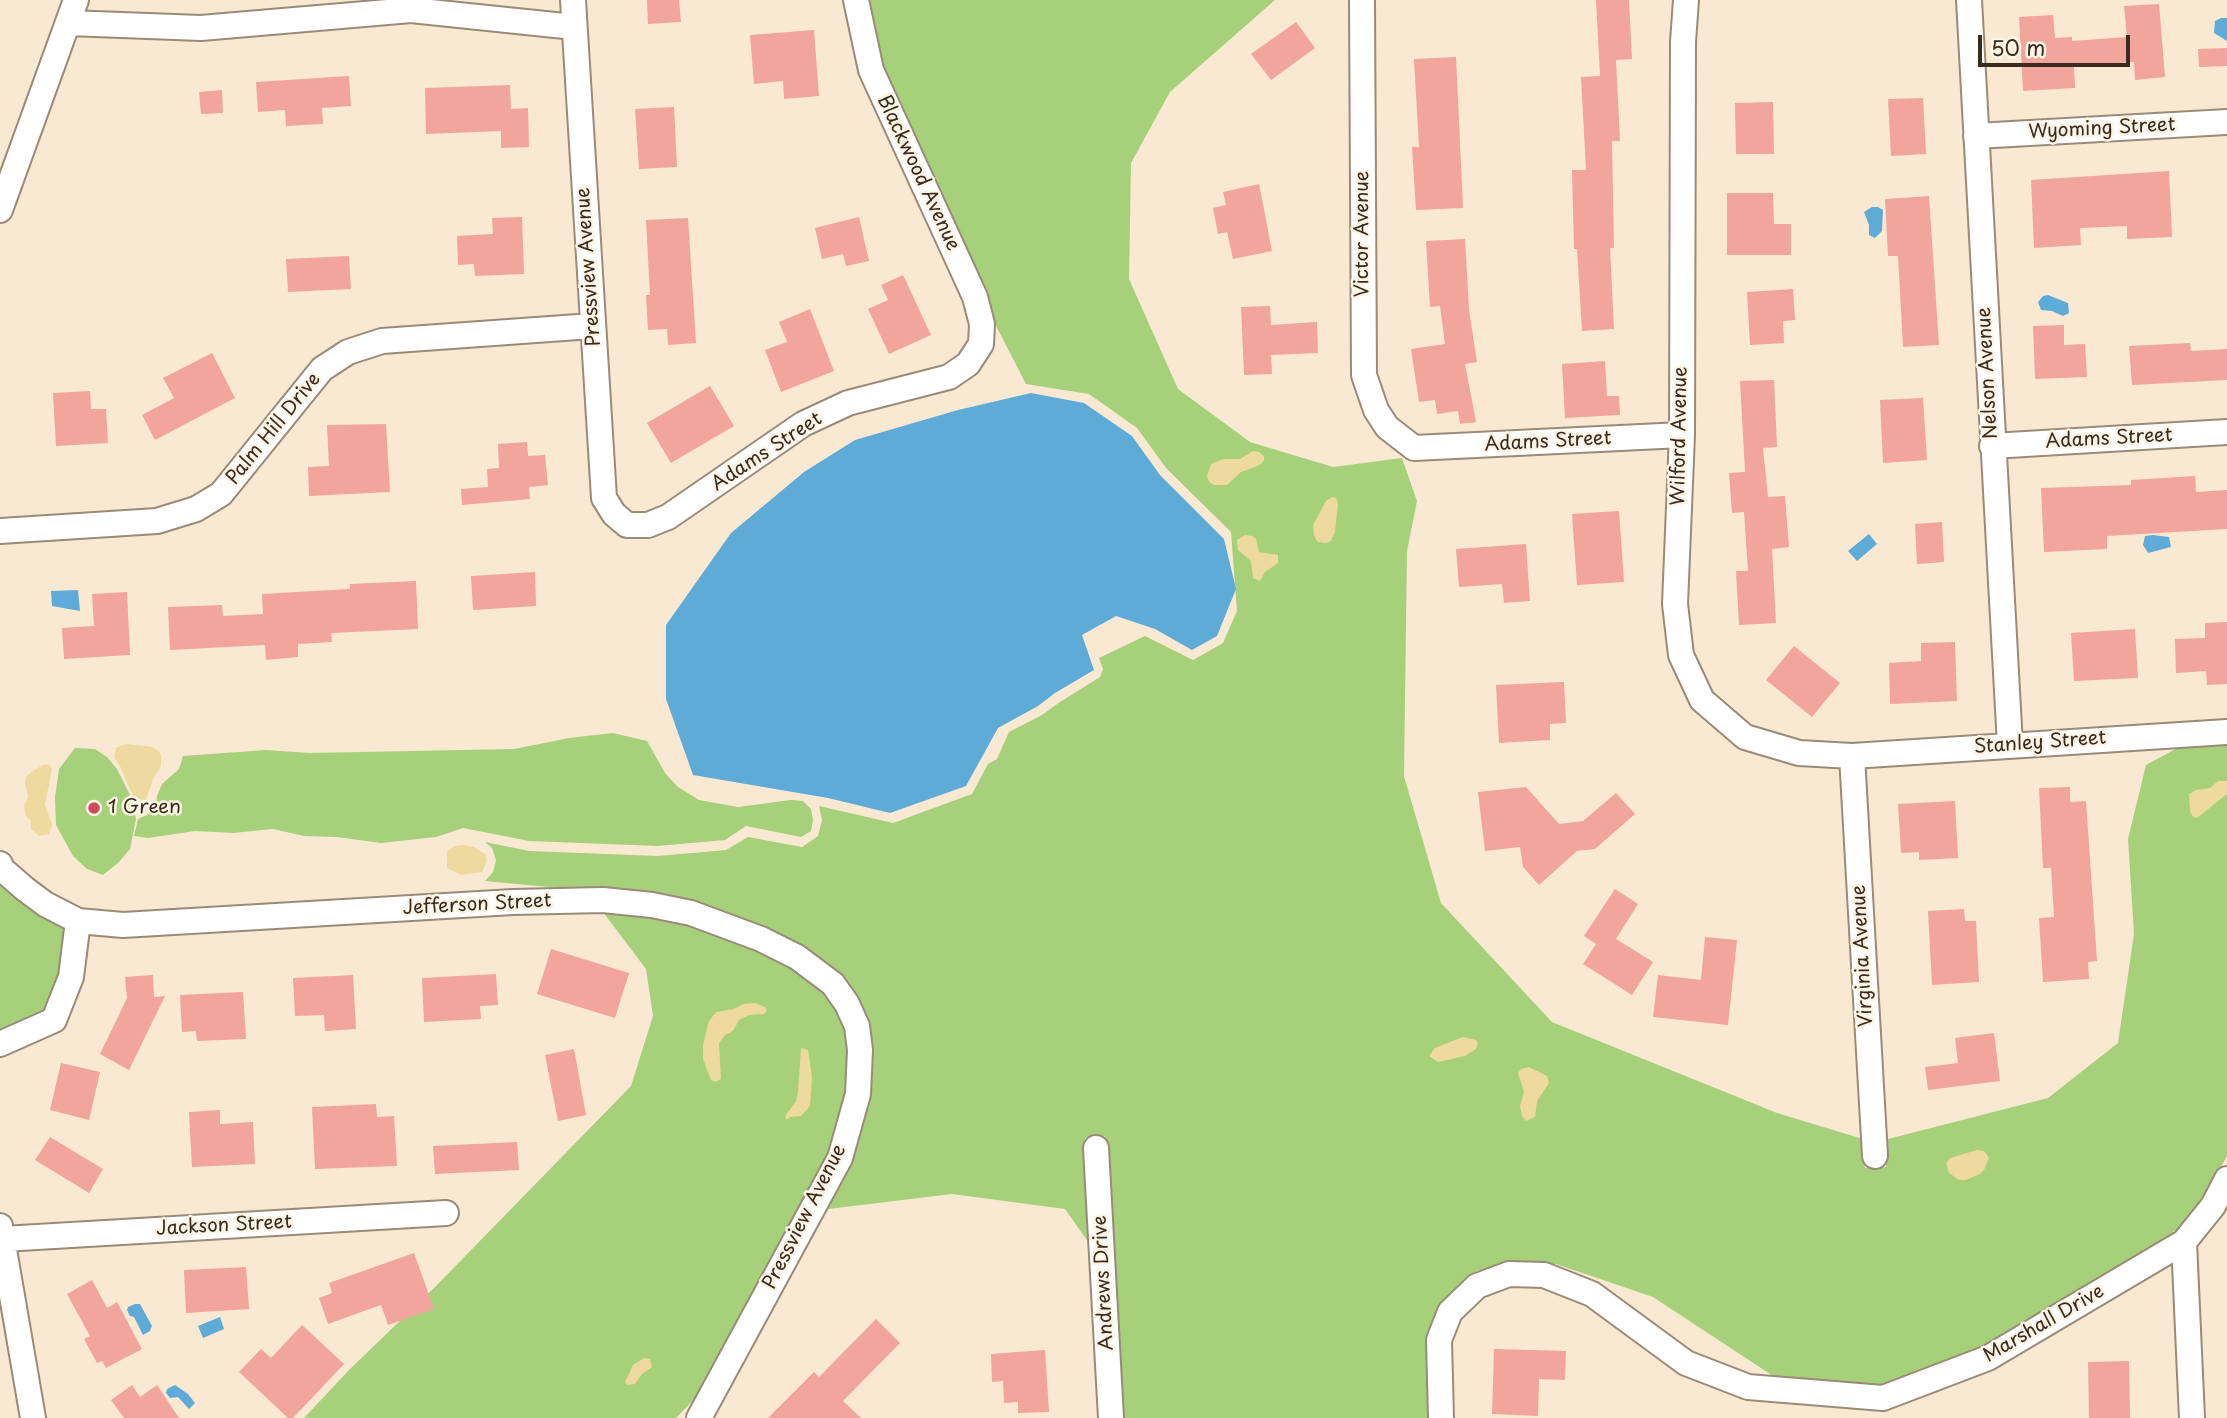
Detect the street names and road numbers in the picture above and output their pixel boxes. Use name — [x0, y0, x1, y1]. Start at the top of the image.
street label: Blackwood Avenue — [872, 91, 964, 255]
street label: Wyoming Street — [2028, 114, 2176, 144]
street label: Victor Avenue — [1352, 171, 1374, 297]
street label: Pressview Avenue — [572, 187, 606, 347]
street label: Nelson Avenue — [1973, 306, 2003, 440]
street label: Wilford Avenue — [1667, 366, 1693, 506]
street label: Palm Hill Drive — [222, 369, 326, 489]
street label: Adams Street — [707, 408, 827, 496]
street label: Adams Street — [2045, 424, 2173, 454]
street label: Adams Street — [1484, 427, 1612, 457]
street label: Stanley Street — [1973, 727, 2107, 759]
street label: Virginia Avenue — [1848, 884, 1878, 1028]
street label: Jefferson Street — [402, 890, 552, 920]
street label: Pressview Avenue — [759, 1141, 851, 1293]
street label: Jackson Street — [156, 1211, 292, 1241]
street label: Andrews Drive — [1089, 1215, 1119, 1351]
street label: Marshall Drive — [1980, 1280, 2108, 1368]

